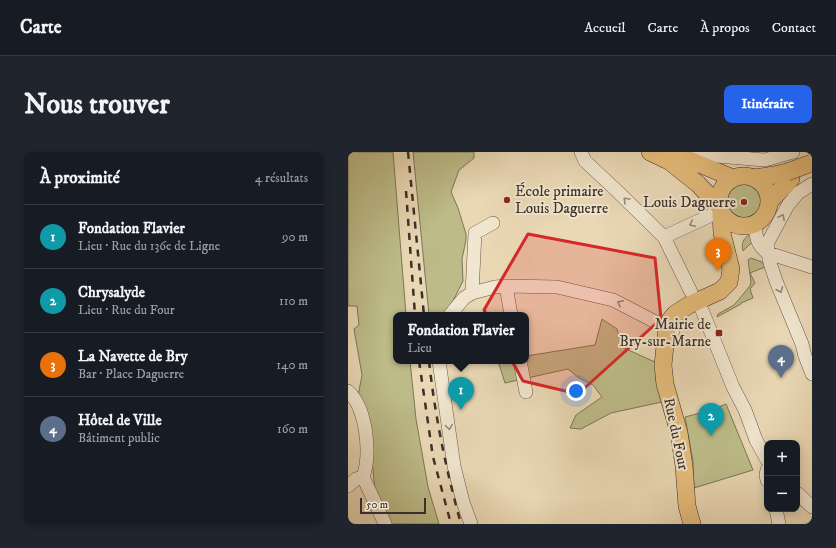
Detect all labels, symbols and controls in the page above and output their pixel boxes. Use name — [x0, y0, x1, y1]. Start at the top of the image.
text: Carte — [20, 16, 62, 39]
text: Accueil — [584, 19, 626, 37]
text: Carte — [648, 19, 678, 37]
text: À propos — [700, 19, 750, 37]
text: Contact — [772, 19, 816, 37]
button: Itinéraire — [724, 85, 812, 123]
text: Nous trouver — [24, 87, 170, 122]
text: À proximité — [40, 167, 120, 189]
text: 4 résultats — [255, 170, 308, 186]
place label: École primaire Louis Daguerre — [515, 182, 608, 218]
place label: Louis Daguerre — [643, 193, 736, 212]
marker: École primaire Louis Daguerre — [502, 195, 512, 205]
one-way arrow — [623, 197, 631, 205]
marker: Louis Daguerre — [739, 197, 749, 207]
one-way arrow — [777, 214, 784, 221]
text: Fondation Flavier — [78, 219, 185, 238]
one-way arrow — [689, 219, 696, 227]
text: 1 — [51, 229, 55, 245]
text: 90 m — [282, 229, 308, 245]
text: Lieu · Rue du 136e de Ligne — [78, 238, 220, 254]
pin: 3 — [705, 238, 731, 271]
text: Chrysalyde — [78, 283, 145, 302]
one-way arrow — [775, 285, 783, 293]
text: 2 — [50, 293, 56, 309]
text: 110 m — [279, 293, 308, 309]
one-way arrow — [616, 300, 624, 308]
text: Lieu · Rue du Four — [78, 302, 175, 318]
popup — [393, 312, 529, 364]
place label: Mairie de Bry-sur-Marne — [619, 315, 711, 351]
text: Fondation Flavier — [408, 321, 514, 340]
marker: Mairie de Bry-sur-Marne — [714, 328, 724, 338]
text: Lieu — [408, 340, 432, 356]
pin: 4 — [768, 345, 794, 378]
text: La Navette de Bry — [78, 347, 188, 366]
text: 3 — [51, 357, 55, 373]
text: 140 m — [276, 357, 308, 373]
text: Bar · Place Daguerre — [78, 366, 184, 382]
pin: 1 — [448, 377, 474, 410]
your location — [566, 381, 586, 401]
street label: Rue du Four — [659, 396, 693, 472]
pin: 2 — [698, 403, 724, 436]
text: Hôtel de Ville — [78, 411, 162, 430]
text: 4 — [49, 421, 57, 437]
text: 160 m — [277, 421, 308, 437]
one-way arrow — [444, 424, 453, 430]
text: Bâtiment public — [78, 430, 160, 446]
map controls — [764, 440, 800, 512]
button: + — [764, 440, 800, 476]
button: − — [764, 476, 800, 512]
scale bar — [360, 496, 426, 515]
text: 50 m — [366, 498, 388, 512]

